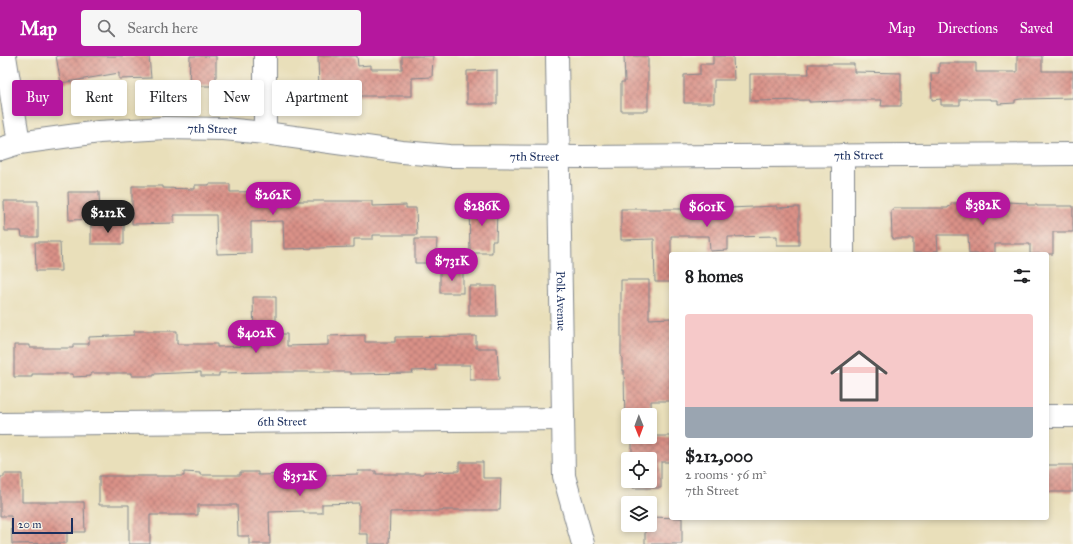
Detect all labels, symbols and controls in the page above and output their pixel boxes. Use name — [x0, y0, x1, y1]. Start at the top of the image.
search box — [81, 10, 361, 46]
text: Map — [20, 17, 57, 40]
icon: search — [95, 17, 117, 39]
text: Search here — [127, 19, 198, 37]
text: Map — [888, 20, 915, 37]
text: Directions — [937, 20, 998, 37]
text: Saved — [1020, 20, 1053, 37]
chip: Buy — [12, 80, 63, 116]
chip: Rent — [71, 80, 127, 116]
chip: Filters — [135, 80, 201, 116]
chip: New — [209, 80, 264, 116]
chip: Apartment — [272, 80, 362, 116]
street label: 7th Street — [187, 121, 238, 137]
street label: 7th Street — [834, 148, 884, 162]
street label: 7th Street — [510, 149, 560, 164]
pin: $262K — [245, 182, 301, 216]
text: $262K — [255, 187, 291, 203]
pin: $382K — [955, 192, 1011, 226]
pin: $286K — [454, 193, 510, 227]
pin: $601K — [679, 194, 735, 228]
text: $382K — [965, 197, 1001, 213]
text: $286K — [463, 198, 501, 214]
text: $601K — [689, 199, 725, 215]
pin: $212K — [80, 200, 136, 234]
text: $212K — [91, 205, 125, 221]
pin: $731K — [424, 248, 480, 282]
text: $731K — [435, 253, 469, 269]
icon: filters — [1011, 265, 1033, 287]
text: 8 homes — [685, 266, 743, 287]
street label: Polk Avenue — [554, 271, 569, 331]
pin: $402K — [228, 320, 284, 354]
text: $402K — [237, 325, 275, 341]
icon: home — [823, 340, 895, 412]
north arrow — [621, 408, 657, 444]
map controls — [621, 408, 657, 532]
street label: 6th Street — [257, 414, 308, 429]
text: $212,000 — [685, 446, 753, 467]
button: locate — [621, 452, 657, 488]
pin: $352K — [272, 463, 328, 497]
text: 2 rooms · 56 m² — [685, 467, 767, 483]
text: $352K — [283, 468, 317, 484]
text: 7th Street — [685, 483, 739, 499]
button: layers — [621, 496, 657, 532]
scale bar — [12, 516, 73, 535]
text: 20 m — [18, 518, 41, 531]

